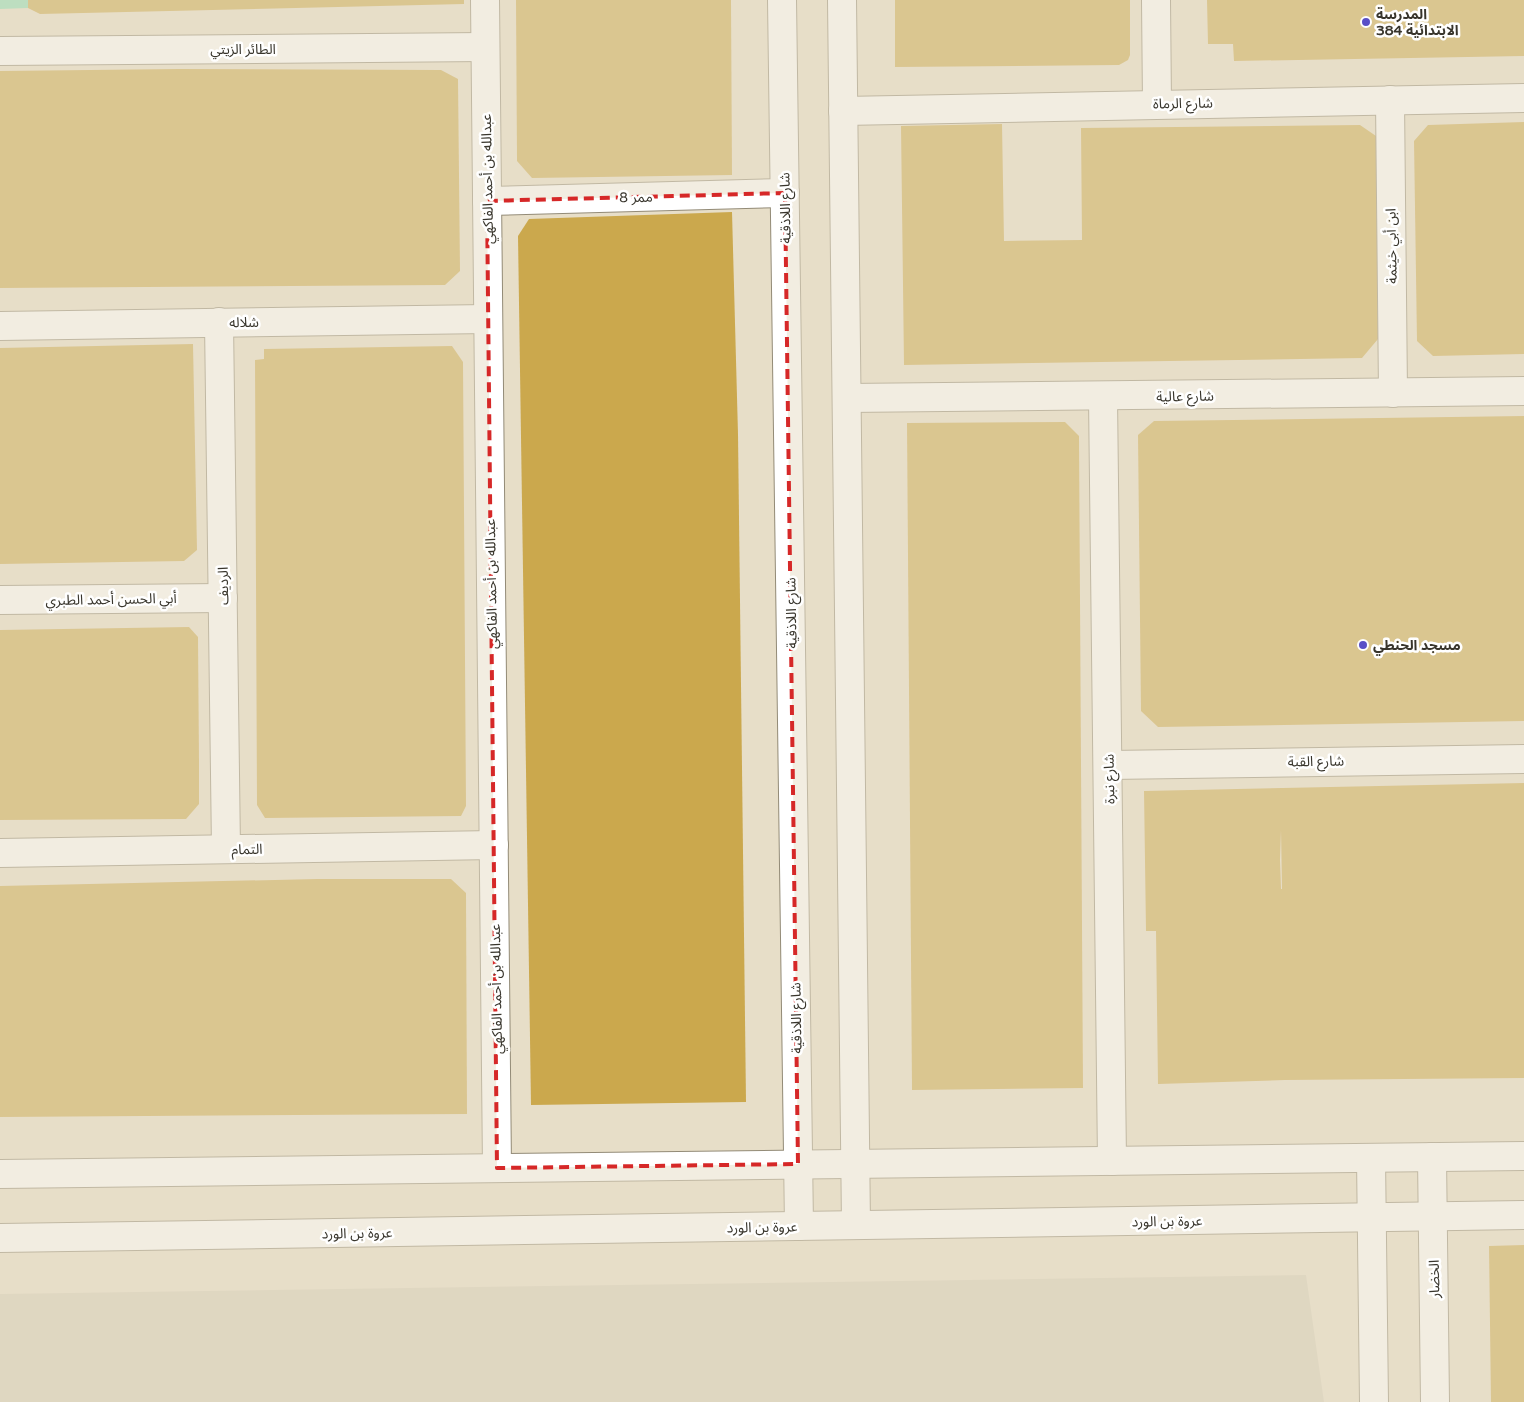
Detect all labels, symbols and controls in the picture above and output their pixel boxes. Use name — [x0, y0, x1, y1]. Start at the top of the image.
place label: المدرسة الابتدائية 384 — [1376, 6, 1459, 39]
marker: المدرسة الابتدائية 384 — [1360, 16, 1372, 28]
street label: الطائر الزيتي — [210, 41, 276, 60]
street label: شارع الرماة — [1153, 94, 1213, 115]
street label: عبدالله بن أحمد الفاكهي — [477, 114, 499, 244]
street label: شارع اللاذقية — [776, 172, 797, 244]
street label: ممر 8 — [619, 189, 653, 206]
street label: ابن أبي خيثمة — [1382, 208, 1403, 284]
street label: شلاله — [229, 314, 259, 331]
street label: شارع عالية — [1156, 387, 1214, 408]
street label: عبدالله بن أحمد الفاكهي — [481, 519, 503, 649]
street label: الرديف — [215, 567, 232, 605]
street label: شارع اللاذقية — [782, 577, 803, 649]
street label: أبي الحسن أحمد الطبري — [45, 589, 177, 611]
place label: مسجد الحنطي — [1373, 637, 1461, 656]
marker: مسجد الحنطي — [1357, 639, 1369, 651]
street label: شارع القبة — [1288, 753, 1344, 772]
street label: شارع نبرة — [1101, 754, 1120, 804]
street label: التمام — [231, 841, 263, 860]
street label: عبدالله بن أحمد الفاكهي — [486, 924, 508, 1054]
street label: شارع اللاذقية — [787, 982, 808, 1054]
street label: عروة بن الورد — [1131, 1212, 1203, 1231]
street label: عروة بن الورد — [726, 1218, 798, 1237]
street label: عروة بن الورد — [321, 1224, 393, 1243]
street label: الخضار — [1426, 1260, 1443, 1299]

